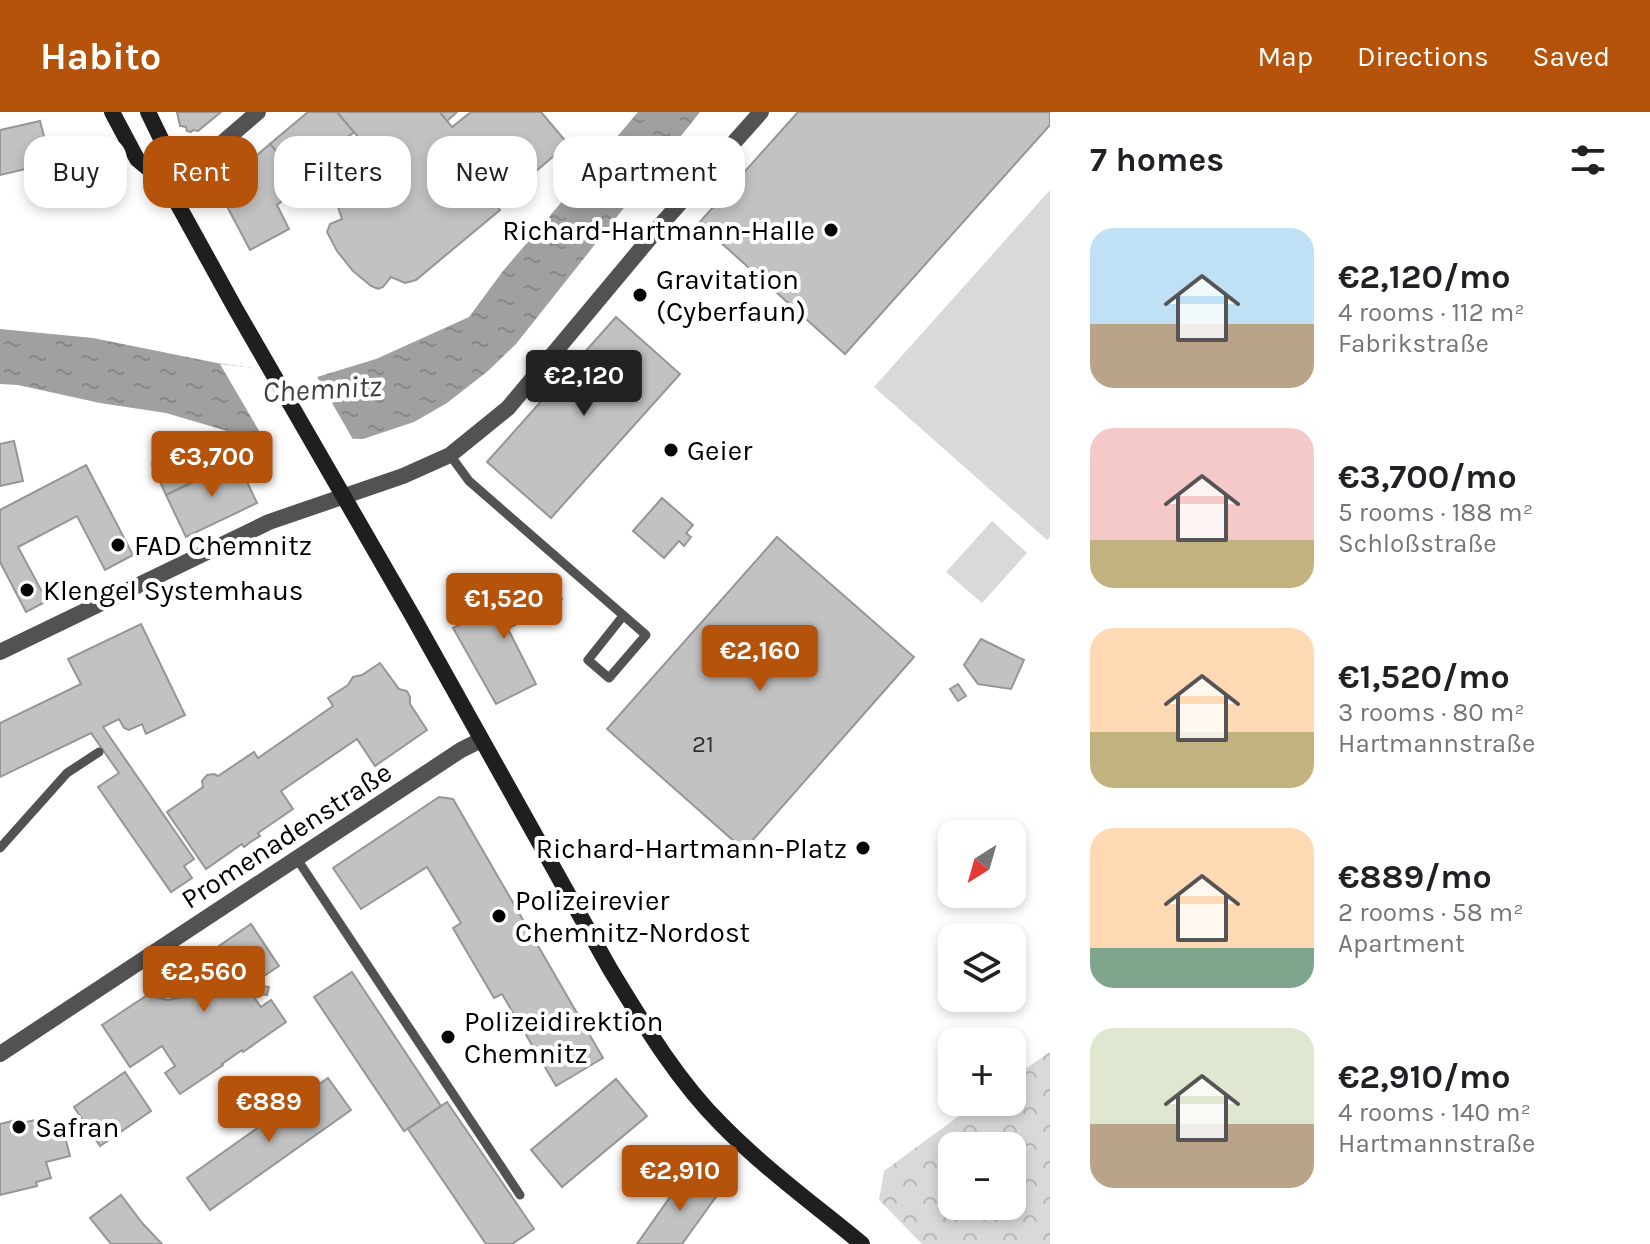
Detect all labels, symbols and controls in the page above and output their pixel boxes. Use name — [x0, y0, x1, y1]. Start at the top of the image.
text: Habito — [40, 34, 161, 79]
text: Map — [1258, 40, 1313, 73]
text: Directions — [1357, 40, 1489, 73]
text: Saved — [1533, 40, 1610, 73]
chip: Buy — [24, 136, 127, 208]
chip: Rent — [143, 136, 258, 208]
chip: Filters — [274, 136, 411, 208]
chip: New — [427, 136, 537, 208]
chip: Apartment — [553, 136, 745, 208]
icon: filters — [1566, 138, 1610, 182]
text: 7 homes — [1090, 140, 1224, 180]
place label: Richard-Hartmann-Halle — [502, 214, 815, 247]
marker: Richard-Hartmann-Halle — [822, 221, 840, 239]
text: €2,120/mo — [1338, 257, 1510, 297]
icon: home — [1154, 260, 1250, 356]
place label: Gravitation (Cyberfaun) — [656, 263, 806, 328]
marker: Gravitation (Cyberfaun) — [631, 286, 649, 304]
text: 4 rooms · 112 m² — [1338, 297, 1525, 328]
text: Fabrikstraße — [1338, 328, 1489, 359]
pin: €2,120 — [519, 350, 649, 418]
text: €2,120 — [544, 360, 624, 391]
water label: Chemnitz — [261, 368, 383, 410]
pin: €3,700 — [147, 431, 277, 499]
place label: Geier — [687, 434, 753, 467]
text: €3,700 — [169, 441, 255, 472]
marker: Geier — [662, 441, 680, 459]
text: €3,700/mo — [1338, 457, 1517, 497]
icon: home — [1154, 460, 1250, 556]
text: 5 rooms · 188 m² — [1338, 497, 1533, 528]
text: Schloßstraße — [1338, 528, 1497, 559]
place label: FAD Chemnitz — [134, 529, 312, 562]
marker: FAD Chemnitz — [109, 536, 127, 554]
pin: €1,520 — [439, 573, 569, 641]
place label: Klengel Systemhaus — [43, 574, 304, 607]
marker: Klengel Systemhaus — [18, 581, 36, 599]
text: €1,520 — [464, 583, 544, 614]
pin: €2,160 — [695, 625, 825, 693]
text: €2,160 — [720, 635, 800, 666]
text: €1,520/mo — [1338, 657, 1510, 697]
icon: home — [1154, 660, 1250, 756]
text: 3 rooms · 80 m² — [1338, 697, 1525, 728]
text: Hartmannstraße — [1338, 728, 1535, 759]
house number: 21 — [692, 730, 714, 758]
street label: Promenadenstraße — [175, 755, 398, 916]
north arrow — [938, 820, 1026, 908]
map controls — [938, 820, 1026, 1220]
place label: Richard-Hartmann-Platz — [536, 832, 847, 865]
marker: Richard-Hartmann-Platz — [854, 839, 872, 857]
text: €889/mo — [1338, 857, 1492, 897]
icon: home — [1154, 860, 1250, 956]
place label: Polizeirevier Chemnitz-Nordost — [515, 884, 750, 949]
text: 2 rooms · 58 m² — [1338, 897, 1524, 928]
marker: Polizeirevier Chemnitz-Nordost — [490, 907, 508, 925]
button: layers — [938, 924, 1026, 1012]
text: Apartment — [1338, 928, 1465, 959]
pin: €2,560 — [139, 946, 269, 1014]
text: €2,560 — [161, 956, 247, 987]
place label: Polizeidirektion Chemnitz — [464, 1005, 663, 1070]
marker: Polizeidirektion Chemnitz — [439, 1028, 457, 1046]
button: + — [938, 1028, 1026, 1116]
text: €2,910/mo — [1338, 1057, 1511, 1097]
icon: home — [1154, 1060, 1250, 1156]
pin: €889 — [222, 1076, 316, 1144]
text: €889 — [236, 1086, 302, 1117]
text: 4 rooms · 140 m² — [1338, 1097, 1531, 1128]
place label: Safran — [35, 1111, 119, 1144]
marker: Safran — [10, 1118, 28, 1136]
text: Hartmannstraße — [1338, 1128, 1535, 1159]
button: − — [938, 1132, 1026, 1220]
pin: €2,910 — [615, 1145, 745, 1213]
text: €2,910 — [640, 1155, 720, 1186]

